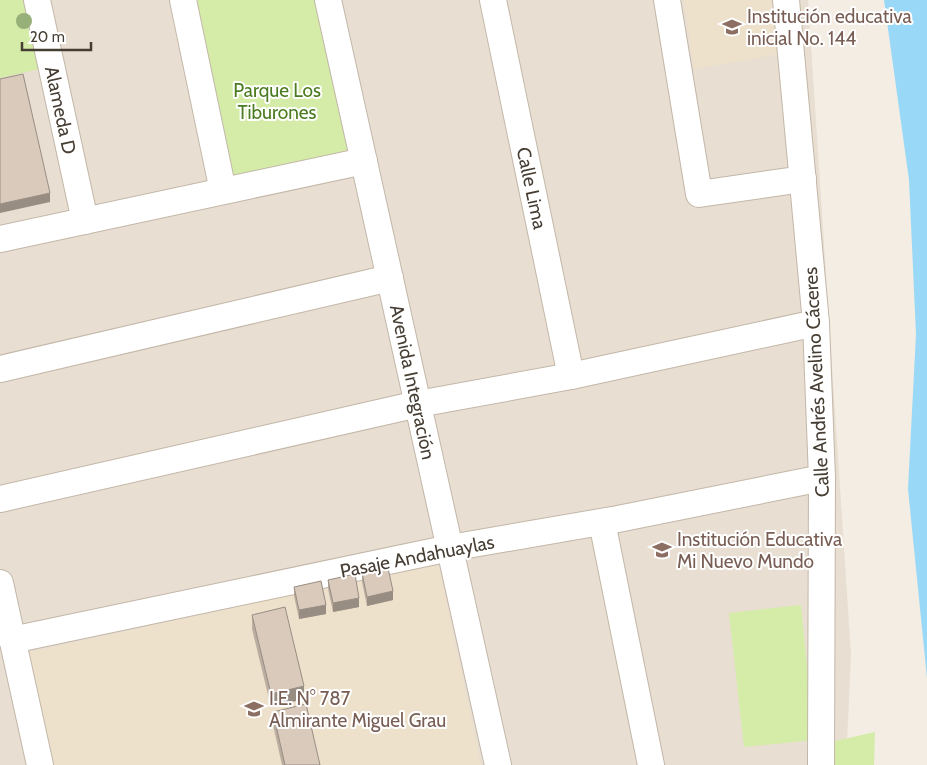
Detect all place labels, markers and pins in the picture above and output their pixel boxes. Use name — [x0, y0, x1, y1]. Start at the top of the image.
place label: Institución educativa inicial No. 144 — [747, 5, 912, 50]
school or university icon: Institución educativa inicial No. 144 — [721, 16, 743, 38]
place label: Institución Educativa Mi Nuevo Mundo — [677, 528, 842, 573]
school or university icon: Institución Educativa Mi Nuevo Mundo — [651, 539, 673, 561]
place label: I.E. N° 787 Almirante Miguel Grau — [269, 687, 446, 732]
school or university icon: I.E. N° 787 Almirante Miguel Grau — [243, 698, 265, 720]

